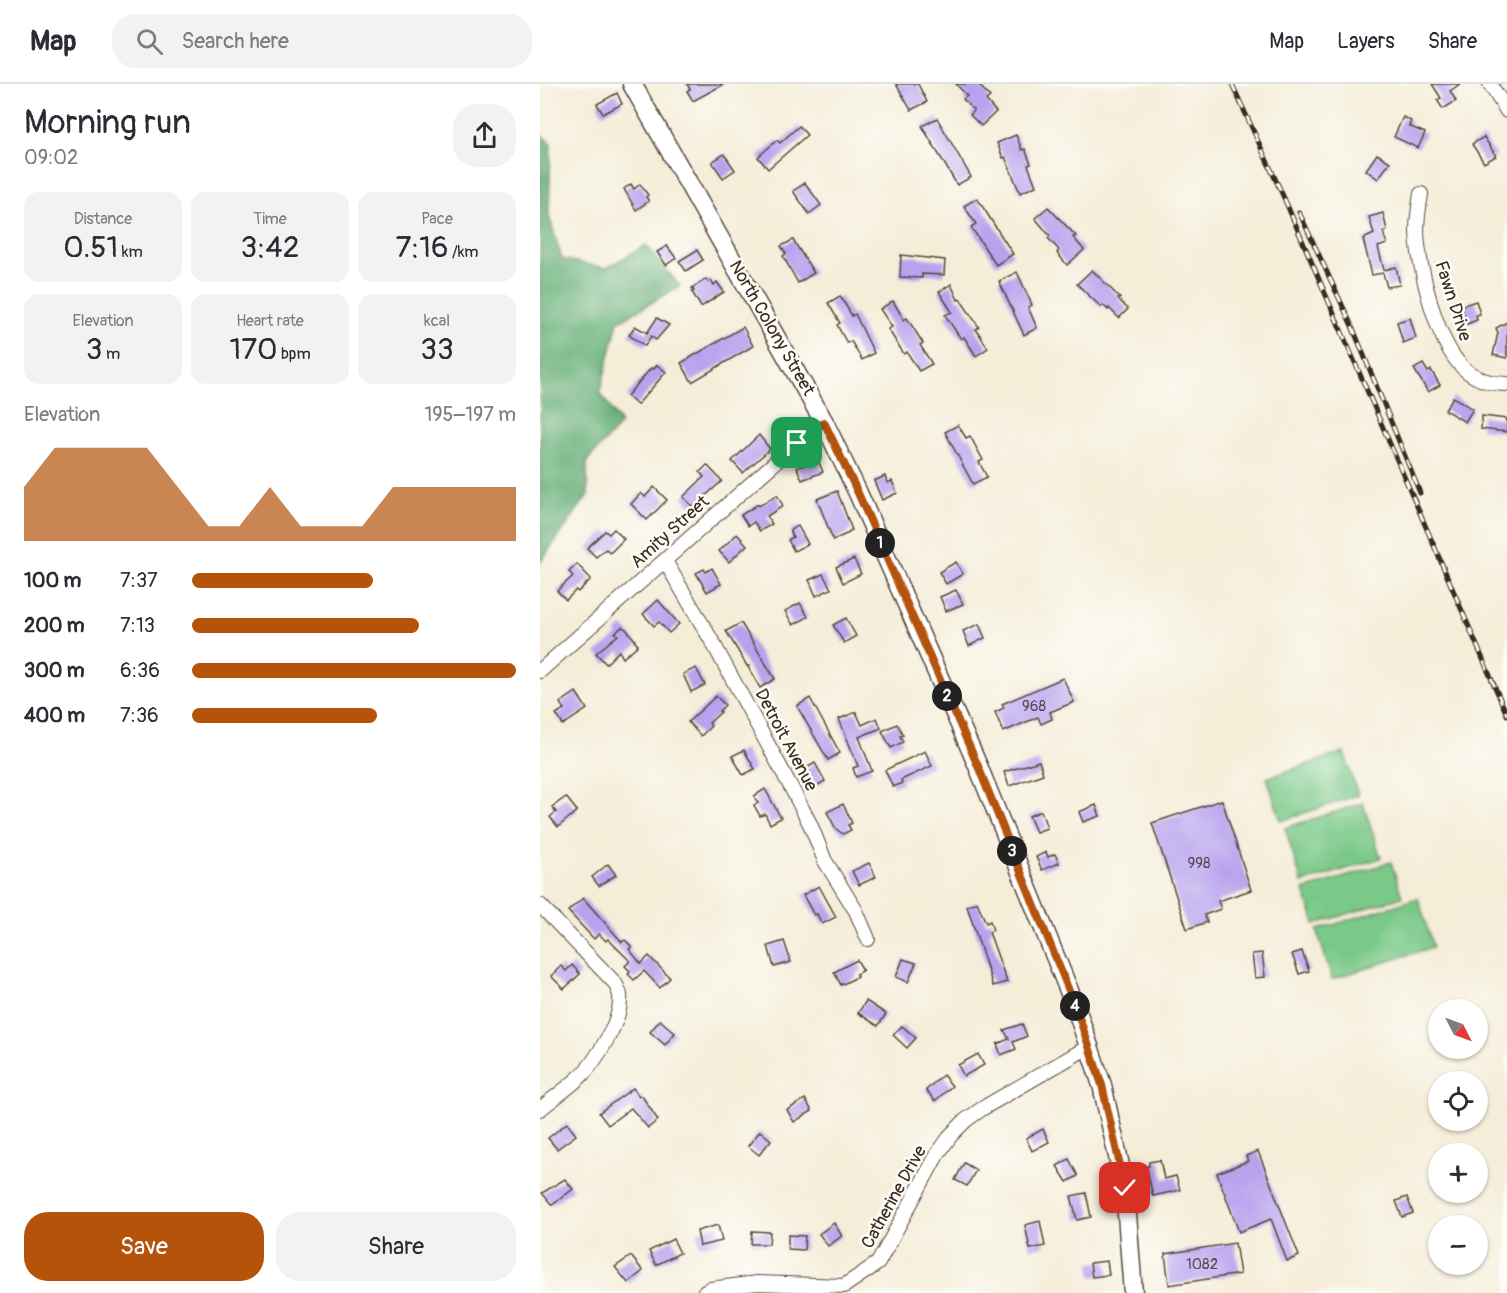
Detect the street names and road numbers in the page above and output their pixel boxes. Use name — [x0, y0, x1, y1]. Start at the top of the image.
street label: North Colony Street — [724, 256, 820, 400]
street label: Fawn Drive — [1429, 258, 1477, 344]
street label: Amity Street — [626, 490, 715, 573]
street label: Detroit Avenue — [749, 685, 823, 795]
street label: Catherine Drive — [856, 1141, 932, 1253]

